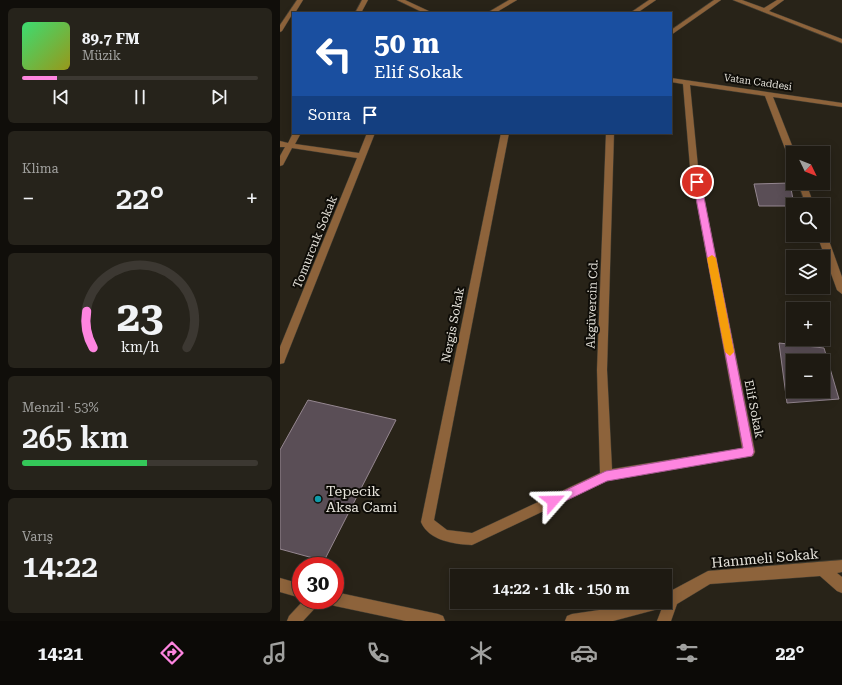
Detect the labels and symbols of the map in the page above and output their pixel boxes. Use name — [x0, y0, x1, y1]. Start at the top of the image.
street label: Vatan Caddesi — [723, 72, 793, 92]
north arrow — [786, 146, 830, 190]
pin — [680, 165, 714, 199]
street label: Tomurcuk Sokak — [290, 193, 340, 290]
street label: Akgüvercin Cd. — [583, 259, 601, 349]
street label: Nergis Sokak — [439, 286, 467, 364]
street label: Elif Sokak — [741, 379, 767, 440]
position arrow — [532, 480, 574, 522]
place label: Tepecik Aksa Cami — [326, 483, 398, 515]
marker: Tepecik Aksa Cami — [313, 494, 323, 504]
street label: Hanımeli Sokak — [711, 545, 819, 571]
speed limit sign: 30 — [292, 557, 344, 609]

